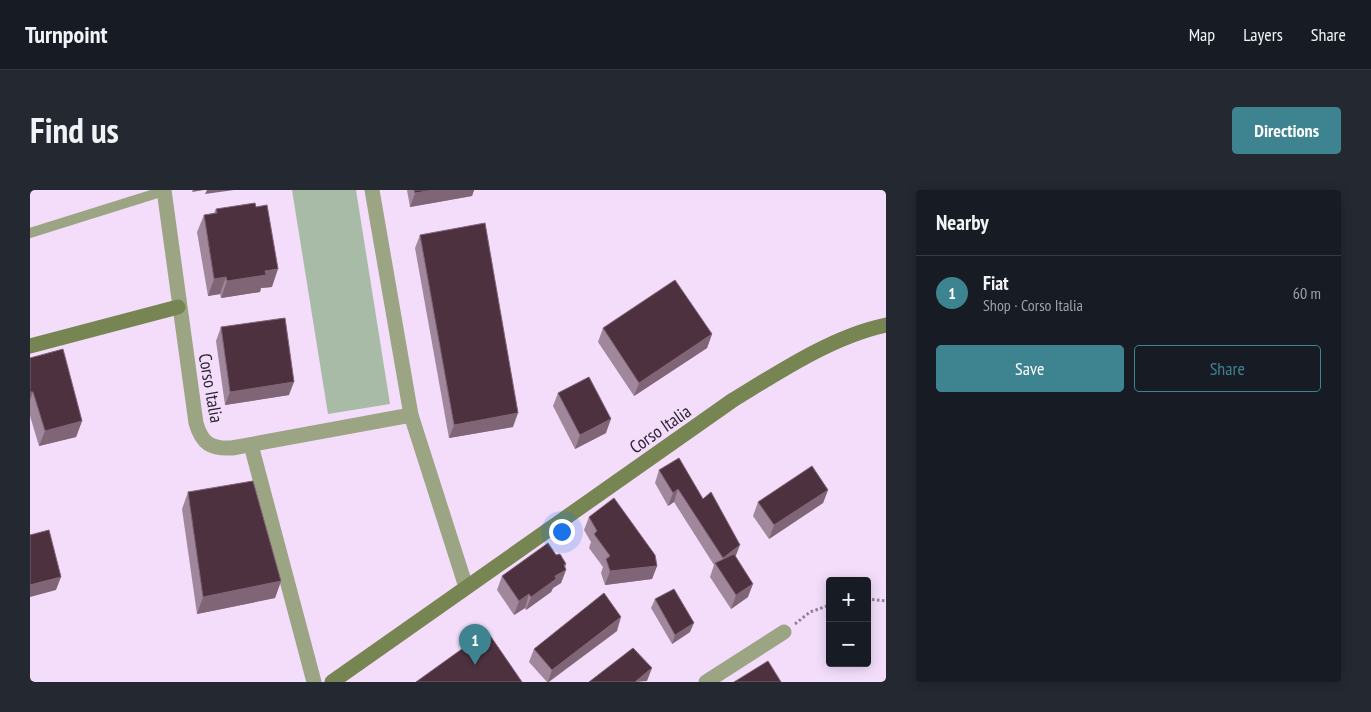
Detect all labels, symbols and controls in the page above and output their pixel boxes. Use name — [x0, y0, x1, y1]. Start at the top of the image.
text: Turnpoint — [25, 19, 107, 50]
text: Map — [1189, 23, 1215, 46]
text: Layers — [1243, 23, 1283, 46]
text: Share — [1311, 23, 1346, 46]
text: Find us — [30, 107, 119, 153]
button: Directions — [1232, 107, 1341, 154]
text: Nearby — [936, 209, 989, 236]
text: Fiat — [983, 271, 1009, 295]
text: 1 — [948, 283, 956, 303]
text: 60 m — [1293, 283, 1321, 303]
text: Shop · Corso Italia — [983, 295, 1083, 315]
button: Save — [936, 345, 1124, 392]
button: Share — [1134, 345, 1321, 392]
street label: Corso Italia — [194, 352, 228, 424]
street label: Corso Italia — [625, 400, 695, 458]
your location — [549, 519, 575, 545]
map controls — [826, 577, 871, 667]
button: + — [826, 577, 871, 622]
button: − — [826, 622, 871, 667]
pin: 1 — [459, 624, 491, 665]

